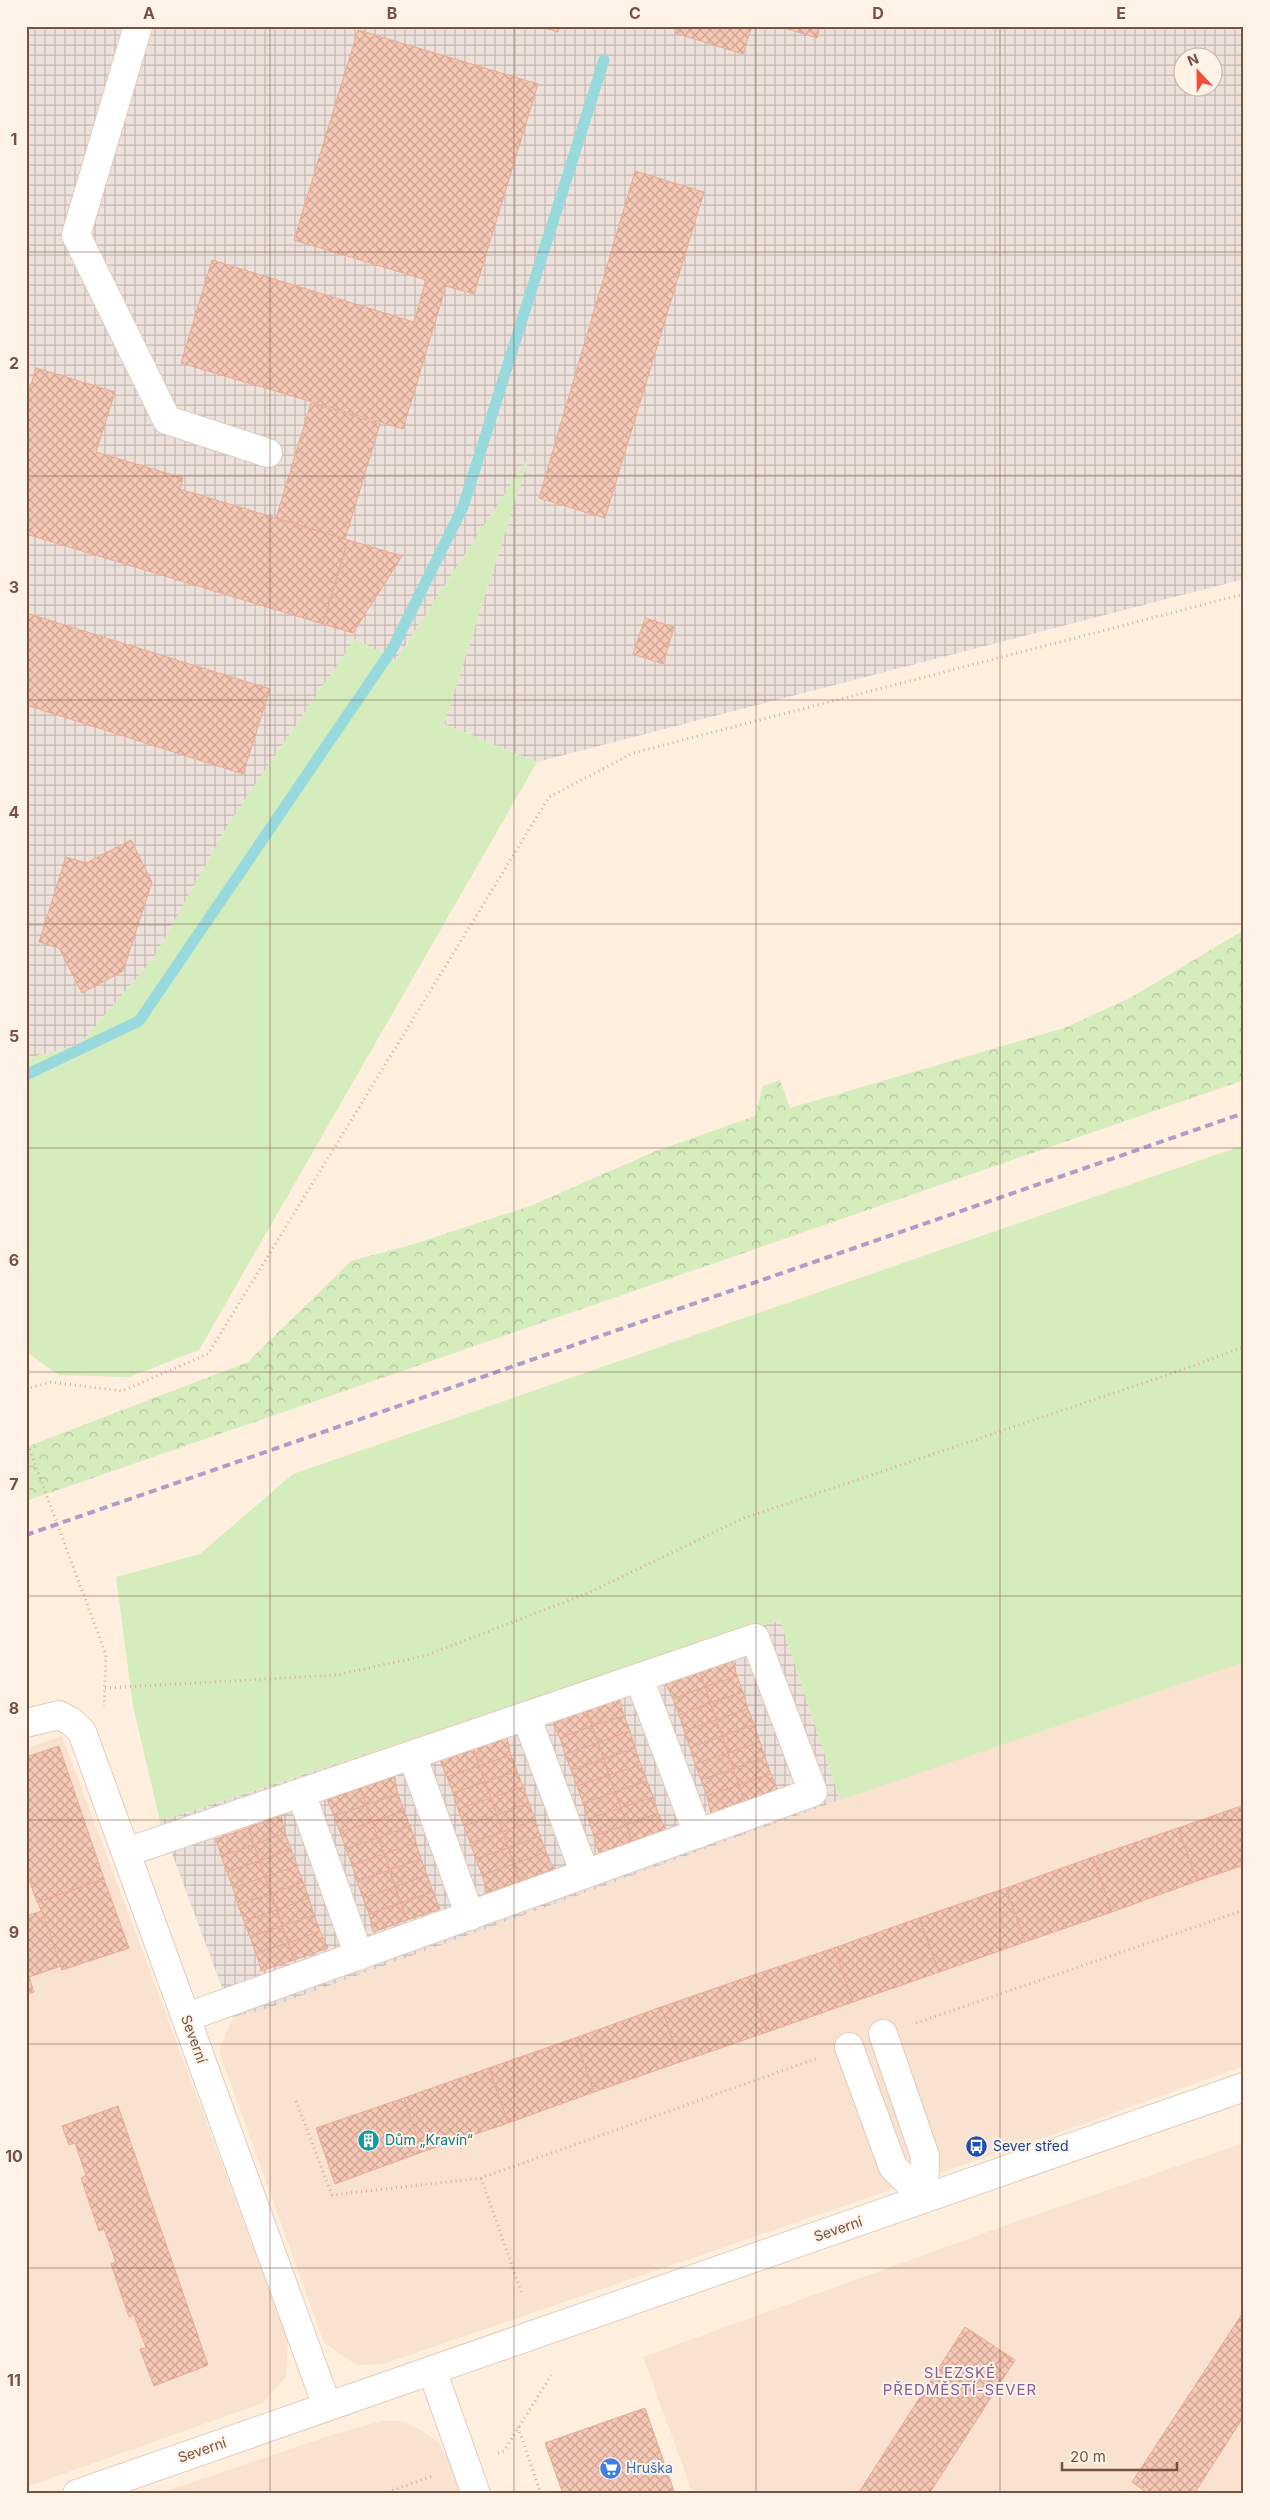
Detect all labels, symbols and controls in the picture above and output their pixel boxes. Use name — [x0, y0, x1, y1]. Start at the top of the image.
text: A — [143, 3, 155, 23]
text: B — [387, 3, 397, 23]
text: C — [629, 3, 641, 23]
text: D — [872, 3, 884, 23]
text: E — [1116, 3, 1126, 23]
north arrow — [1172, 48, 1222, 98]
text: N — [1185, 50, 1201, 69]
text: 1 — [11, 129, 17, 149]
text: 2 — [9, 353, 19, 373]
text: 3 — [9, 577, 19, 597]
text: 4 — [9, 802, 20, 822]
text: 5 — [9, 1026, 19, 1046]
text: 6 — [9, 1250, 19, 1270]
text: 7 — [9, 1474, 19, 1494]
text: 8 — [9, 1698, 19, 1718]
text: 9 — [9, 1922, 19, 1942]
street label: Severní — [178, 2013, 211, 2066]
building icon: Dům „Kravín“ — [357, 2128, 381, 2152]
place label: Dům „Kravín“ — [385, 2131, 473, 2148]
bus stop icon: Sever střed — [965, 2134, 989, 2158]
place label: Sever střed — [993, 2137, 1069, 2154]
text: 10 — [5, 2146, 23, 2166]
street label: Severní — [812, 2212, 865, 2245]
district label: SLEZSKÉ PŘEDMĚSTÍ-SEVER — [883, 2363, 1037, 2399]
text: 11 — [7, 2370, 21, 2390]
street label: Severní — [176, 2433, 229, 2466]
scale bar — [1062, 2440, 1178, 2472]
text: 20 m — [1070, 2447, 1106, 2466]
supermarket icon: Hruška — [598, 2456, 622, 2480]
place label: Hruška — [626, 2459, 673, 2476]

